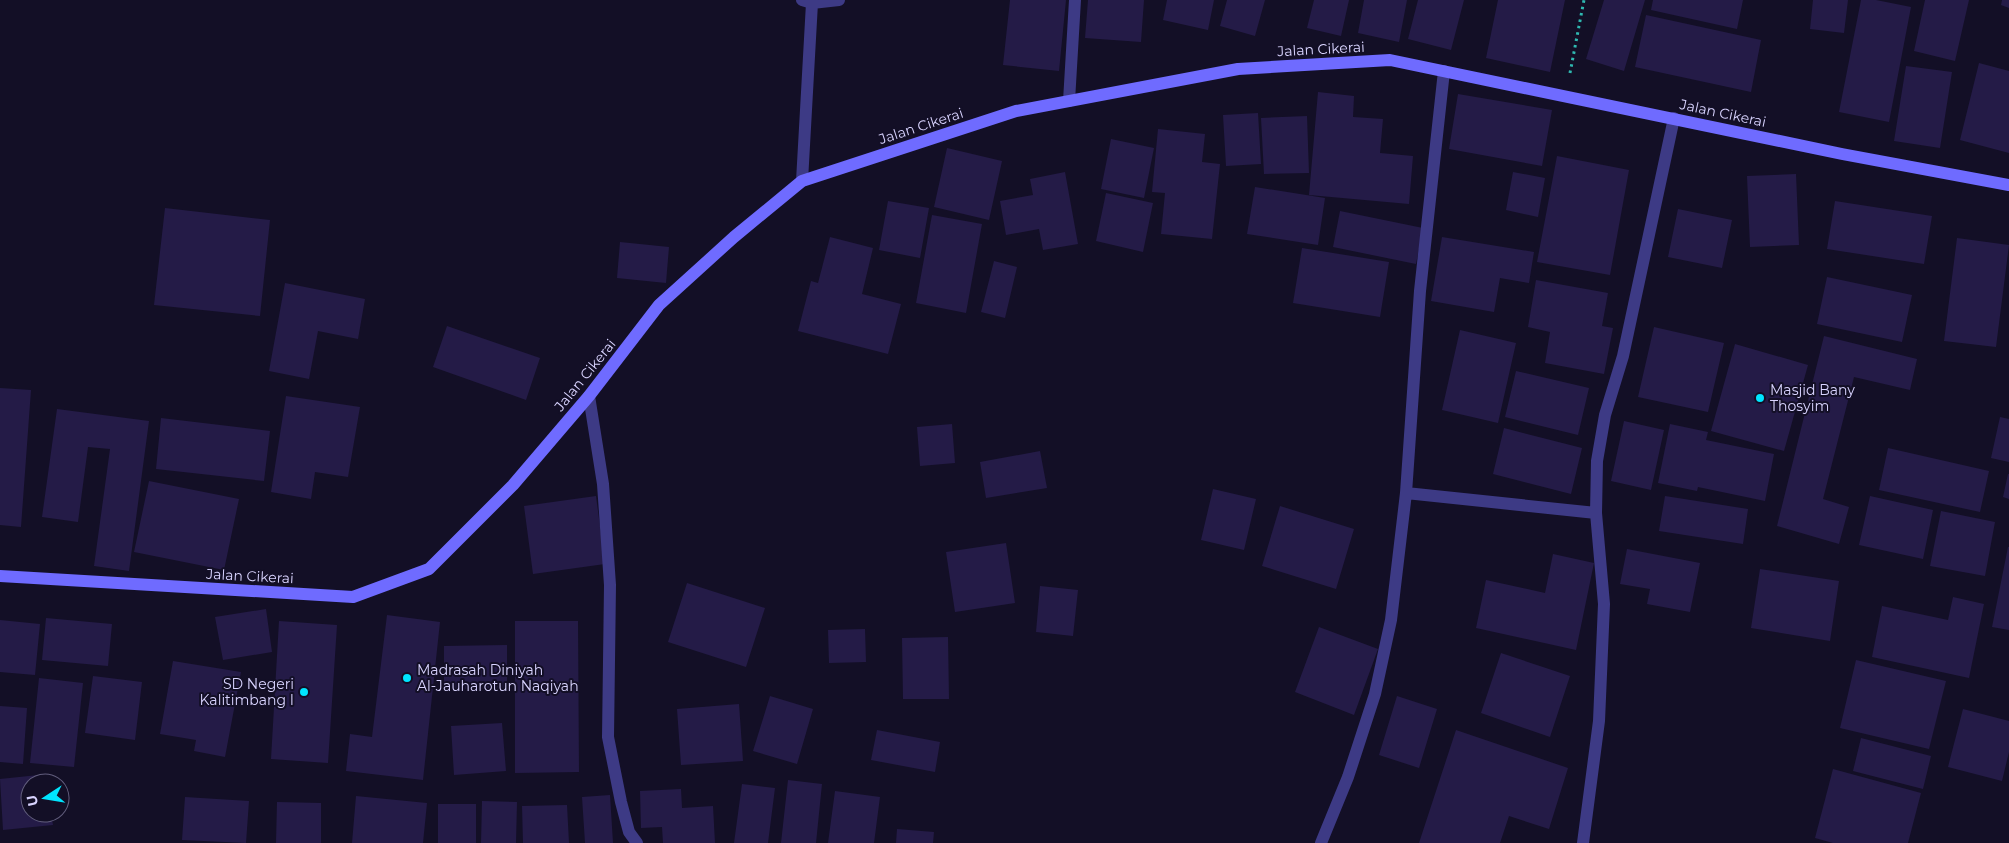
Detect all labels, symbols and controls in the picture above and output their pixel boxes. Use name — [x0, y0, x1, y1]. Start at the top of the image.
street label: Jalan Cikerai — [1276, 38, 1365, 60]
street label: Jalan Cikerai — [1677, 95, 1768, 131]
street label: Jalan Cikerai — [876, 104, 966, 148]
street label: Jalan Cikerai — [550, 335, 620, 416]
place label: Masjid Bany Thosyim — [1770, 381, 1855, 415]
marker: Masjid Bany Thosyim — [1754, 392, 1766, 404]
street label: Jalan Cikerai — [205, 565, 294, 587]
place label: Madrasah Diniyah Al-Jauharotun Naqiyah — [417, 661, 579, 695]
marker: Madrasah Diniyah Al-Jauharotun Naqiyah — [401, 672, 413, 684]
place label: SD Negeri Kalitimbang I — [200, 675, 294, 709]
marker: SD Negeri Kalitimbang I — [298, 686, 310, 698]
north arrow — [20, 773, 70, 823]
text: U — [22, 793, 42, 808]

